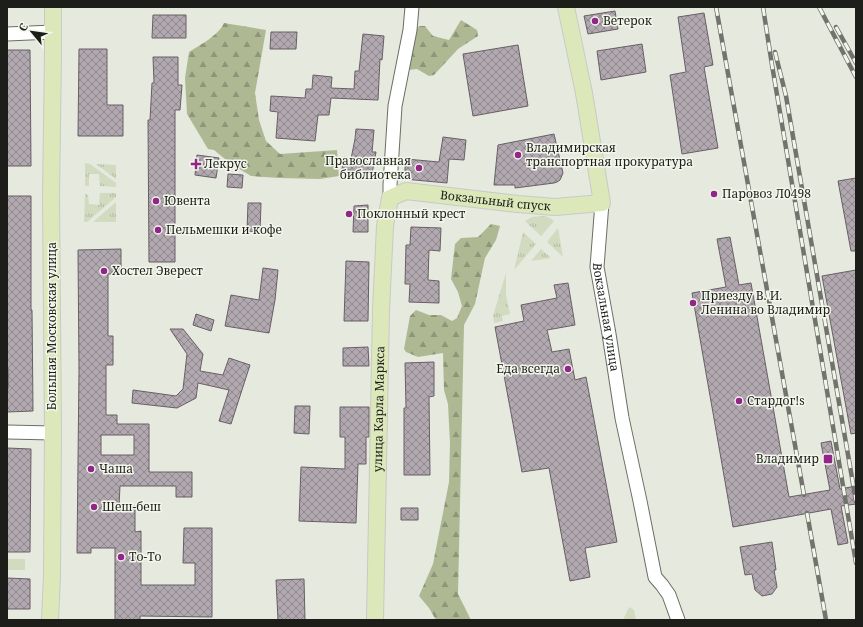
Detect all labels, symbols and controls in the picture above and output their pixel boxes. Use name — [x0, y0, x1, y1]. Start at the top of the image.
north arrow — [12, 12, 52, 52]
place label: Ветерок — [603, 12, 653, 29]
marker: Ветерок — [590, 16, 600, 26]
text: С — [14, 20, 31, 34]
place label: Владимирская транспортная прокуратура — [526, 139, 693, 170]
marker: Владимирская транспортная прокуратура — [513, 150, 523, 160]
place label: Православная библиотека — [325, 152, 411, 183]
place label: Лекрус — [204, 155, 247, 172]
marker: Лекрус — [191, 159, 201, 169]
marker: Православная библиотека — [414, 163, 424, 173]
place label: Паровоз Л0498 — [722, 185, 811, 202]
street label: Вокзальный спуск — [439, 186, 552, 215]
marker: Паровоз Л0498 — [709, 189, 719, 199]
place label: Ювента — [164, 192, 211, 209]
marker: Ювента — [151, 196, 161, 206]
place label: Поклонный крест — [357, 205, 466, 222]
marker: Поклонный крест — [344, 209, 354, 219]
place label: Пельмешки и кофе — [166, 221, 282, 238]
marker: Пельмешки и кофе — [153, 225, 163, 235]
street label: Большая Московская улица — [43, 242, 60, 410]
place label: Хостел Эверест — [112, 262, 204, 279]
street label: Вокзальная улица — [589, 262, 624, 373]
marker: Хостел Эверест — [99, 266, 109, 276]
place label: Приезду В. И. Ленина во Владимир — [701, 287, 831, 318]
marker: Приезду В. И. Ленина во Владимир — [688, 298, 698, 308]
street label: улица Карла Маркса — [369, 346, 388, 472]
place label: Еда всегда — [496, 360, 560, 377]
marker: Еда всегда — [563, 364, 573, 374]
place label: Стардог!s — [747, 392, 805, 409]
marker: Стардог!s — [734, 396, 744, 406]
place label: Владимир — [756, 450, 819, 467]
marker: Владимир — [822, 453, 834, 465]
place label: Чаша — [99, 460, 133, 477]
marker: Чаша — [86, 464, 96, 474]
place label: Шеш-беш — [102, 498, 161, 515]
marker: Шеш-беш — [89, 502, 99, 512]
place label: То-То — [129, 548, 162, 565]
marker: То-То — [116, 552, 126, 562]

